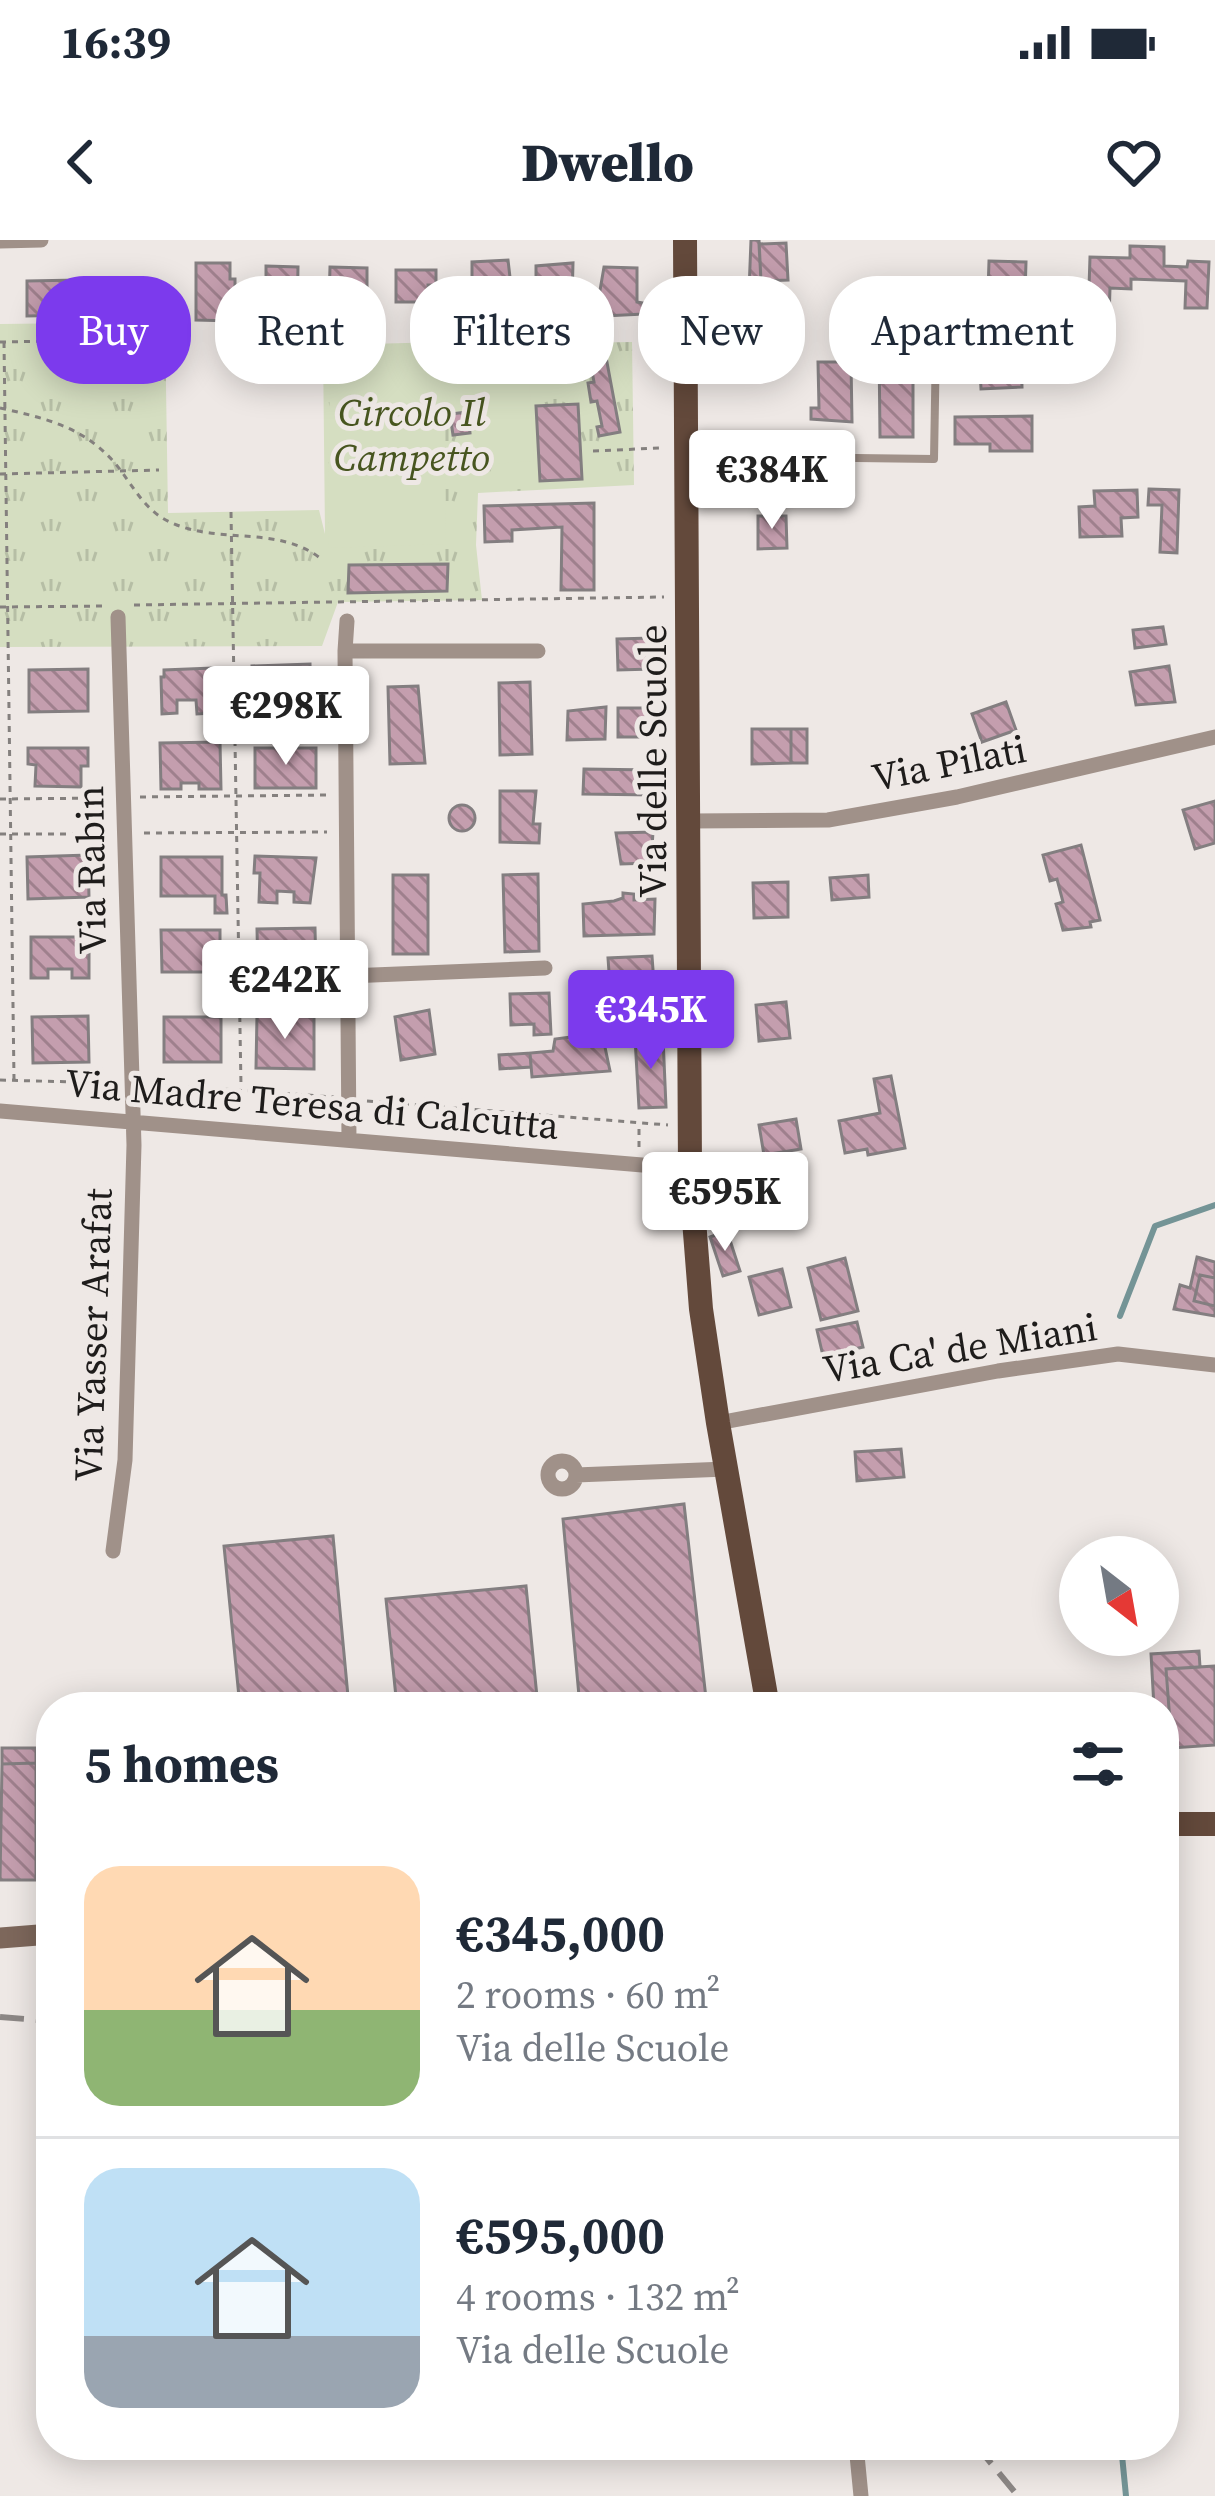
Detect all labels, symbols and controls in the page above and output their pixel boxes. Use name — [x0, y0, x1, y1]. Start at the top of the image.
text: 16:39 — [60, 11, 171, 73]
text: Dwello — [521, 125, 694, 199]
icon: back — [48, 129, 114, 195]
icon: heart — [1101, 129, 1167, 195]
chip: Buy — [36, 276, 191, 384]
chip: Rent — [215, 276, 386, 384]
chip: Filters — [410, 276, 614, 384]
chip: New — [638, 276, 805, 384]
chip: Apartment — [829, 276, 1116, 384]
park label: Circolo Il Campetto — [334, 386, 490, 484]
pin: €384K — [688, 430, 856, 532]
text: €384K — [716, 442, 828, 495]
street label: Via delle Scuole — [626, 624, 679, 898]
pin: €298K — [202, 666, 370, 768]
text: €298K — [230, 678, 342, 731]
street label: Via Pilati — [867, 722, 1031, 804]
street label: Via Rabin — [63, 785, 119, 955]
pin: €242K — [201, 940, 369, 1042]
text: €242K — [229, 952, 341, 1005]
pin: €345K — [567, 970, 735, 1072]
text: €345K — [595, 982, 707, 1035]
street label: Via Madre Teresa di Calcutta — [63, 1056, 561, 1152]
pin: €595K — [641, 1152, 809, 1254]
text: €595K — [669, 1164, 781, 1217]
street label: Via Yasser Arafat — [61, 1187, 125, 1483]
street label: Via Ca' de Miani — [819, 1300, 1101, 1396]
north arrow — [1059, 1536, 1179, 1656]
map controls — [1059, 1536, 1179, 1656]
text: 5 homes — [84, 1729, 279, 1799]
icon: filters — [1065, 1731, 1131, 1797]
text: €345,000 — [456, 1898, 665, 1968]
icon: home — [180, 1914, 324, 2058]
text: 2 rooms · 60 m² — [456, 1968, 720, 2021]
text: Via delle Scuole — [456, 2021, 729, 2074]
text: €595,000 — [456, 2200, 665, 2270]
icon: home — [180, 2216, 324, 2360]
text: 4 rooms · 132 m² — [456, 2270, 740, 2323]
text: Via delle Scuole — [456, 2323, 729, 2376]

